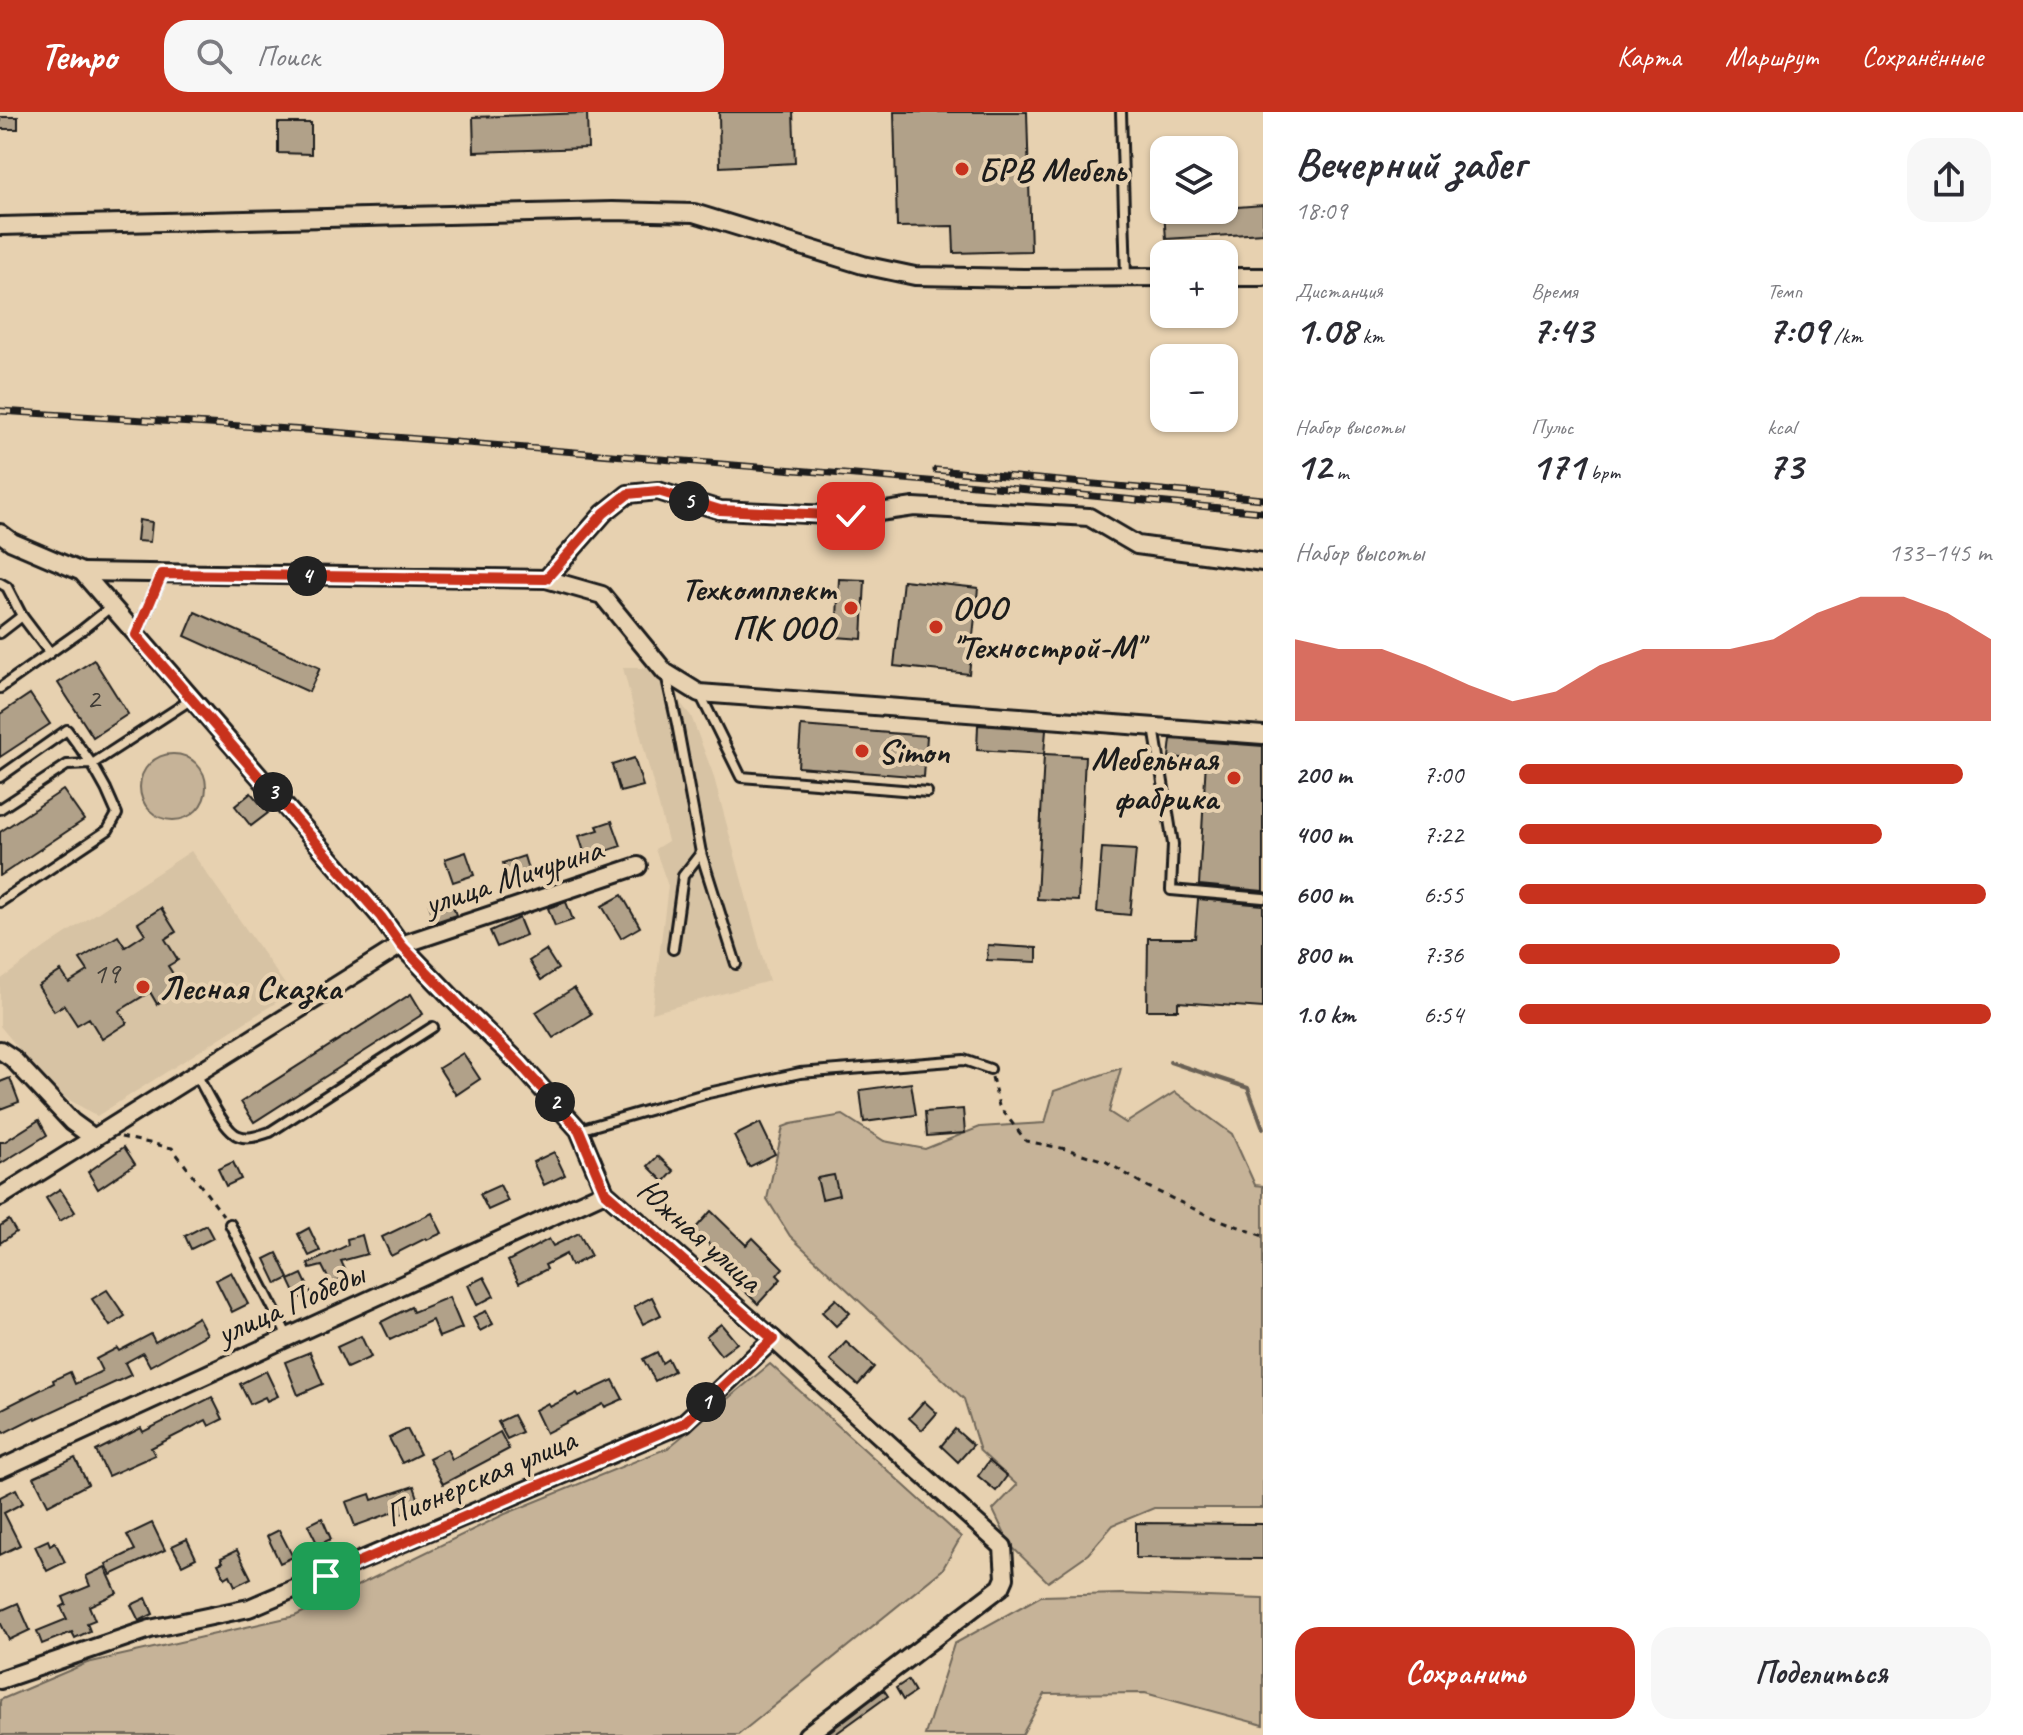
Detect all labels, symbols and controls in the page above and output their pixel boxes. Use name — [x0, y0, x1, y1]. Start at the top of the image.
search box — [164, 20, 724, 92]
text: Tempo — [40, 33, 116, 80]
icon: search — [192, 34, 236, 78]
text: Поиск — [256, 37, 320, 75]
text: Карта — [1617, 39, 1681, 74]
text: Маршрут — [1725, 39, 1817, 74]
text: Сохранённые — [1861, 39, 1983, 74]
map controls — [1150, 136, 1238, 432]
button: layers — [1150, 136, 1238, 224]
text: Вечерний забег — [1295, 136, 1525, 191]
button: share — [1907, 138, 1991, 222]
place label: БРВ Мебель — [978, 148, 1128, 191]
marker: БРВ Мебель — [953, 160, 971, 178]
text: 18:09 — [1295, 194, 1347, 227]
button: + — [1150, 240, 1238, 328]
text: Дистанция — [1295, 277, 1383, 305]
text: Время — [1531, 277, 1577, 305]
text: Темп — [1767, 277, 1802, 305]
text: 1.08 — [1295, 305, 1357, 355]
text: 7:43 — [1531, 305, 1593, 355]
text: 7:09 — [1767, 305, 1828, 355]
text: km — [1357, 322, 1384, 350]
text: /km — [1828, 322, 1862, 350]
button: − — [1150, 344, 1238, 432]
text: Набор высоты — [1295, 413, 1404, 441]
text: Пульс — [1531, 413, 1573, 441]
text: kcal — [1767, 413, 1796, 441]
text: 12 — [1295, 441, 1331, 491]
text: 171 — [1531, 441, 1585, 491]
text: 73 — [1767, 441, 1803, 491]
text: m — [1331, 458, 1349, 486]
text: bpm — [1585, 458, 1620, 486]
pin: 5 — [669, 481, 709, 521]
pin — [817, 482, 885, 550]
text: 5 — [684, 487, 694, 515]
icon: check — [829, 494, 873, 538]
text: Набор высоты — [1295, 536, 1424, 569]
text: 133–145 m — [1888, 536, 1991, 569]
pin: 4 — [287, 556, 327, 596]
text: 4 — [302, 562, 312, 590]
place label: Техкомплект ПК ООО — [681, 567, 838, 649]
place label: ООО "Технострой-М" — [952, 586, 1150, 668]
marker: Техкомплект ПК ООО — [842, 599, 860, 617]
marker: ООО "Технострой-М" — [927, 618, 945, 636]
house number: 2 — [86, 679, 102, 717]
place label: Simon — [878, 730, 951, 773]
place label: Мебельная фабрика — [1091, 737, 1221, 819]
marker: Simon — [853, 742, 871, 760]
text: 200 m — [1295, 758, 1351, 791]
text: 7:00 — [1423, 758, 1463, 791]
marker: Мебельная фабрика — [1225, 769, 1243, 787]
pin: 3 — [253, 772, 293, 812]
text: 3 — [268, 778, 278, 806]
text: 400 m — [1295, 818, 1351, 851]
text: 7:22 — [1423, 818, 1463, 851]
street label: улица Мичурина — [417, 826, 610, 926]
text: 600 m — [1295, 878, 1352, 911]
text: 6:55 — [1423, 878, 1463, 911]
text: 800 m — [1295, 938, 1351, 971]
text: 7:36 — [1423, 938, 1463, 971]
house number: 19 — [93, 954, 122, 992]
place label: Лесная Сказка — [159, 966, 343, 1010]
marker: Лесная Сказка — [134, 978, 152, 996]
text: 1.0 km — [1295, 998, 1355, 1031]
text: 6:54 — [1423, 998, 1463, 1031]
pin: 2 — [535, 1082, 575, 1122]
text: 2 — [550, 1088, 560, 1116]
street label: Южная улица — [628, 1169, 774, 1303]
street label: улица Победы — [208, 1250, 373, 1355]
pin: 1 — [686, 1382, 726, 1422]
text: 1 — [701, 1388, 711, 1416]
street label: Пионерская улица — [378, 1417, 584, 1537]
pin — [292, 1542, 360, 1610]
icon: arrive — [304, 1554, 348, 1598]
button: Сохранить — [1295, 1627, 1635, 1719]
button: Поделиться — [1651, 1627, 1991, 1719]

